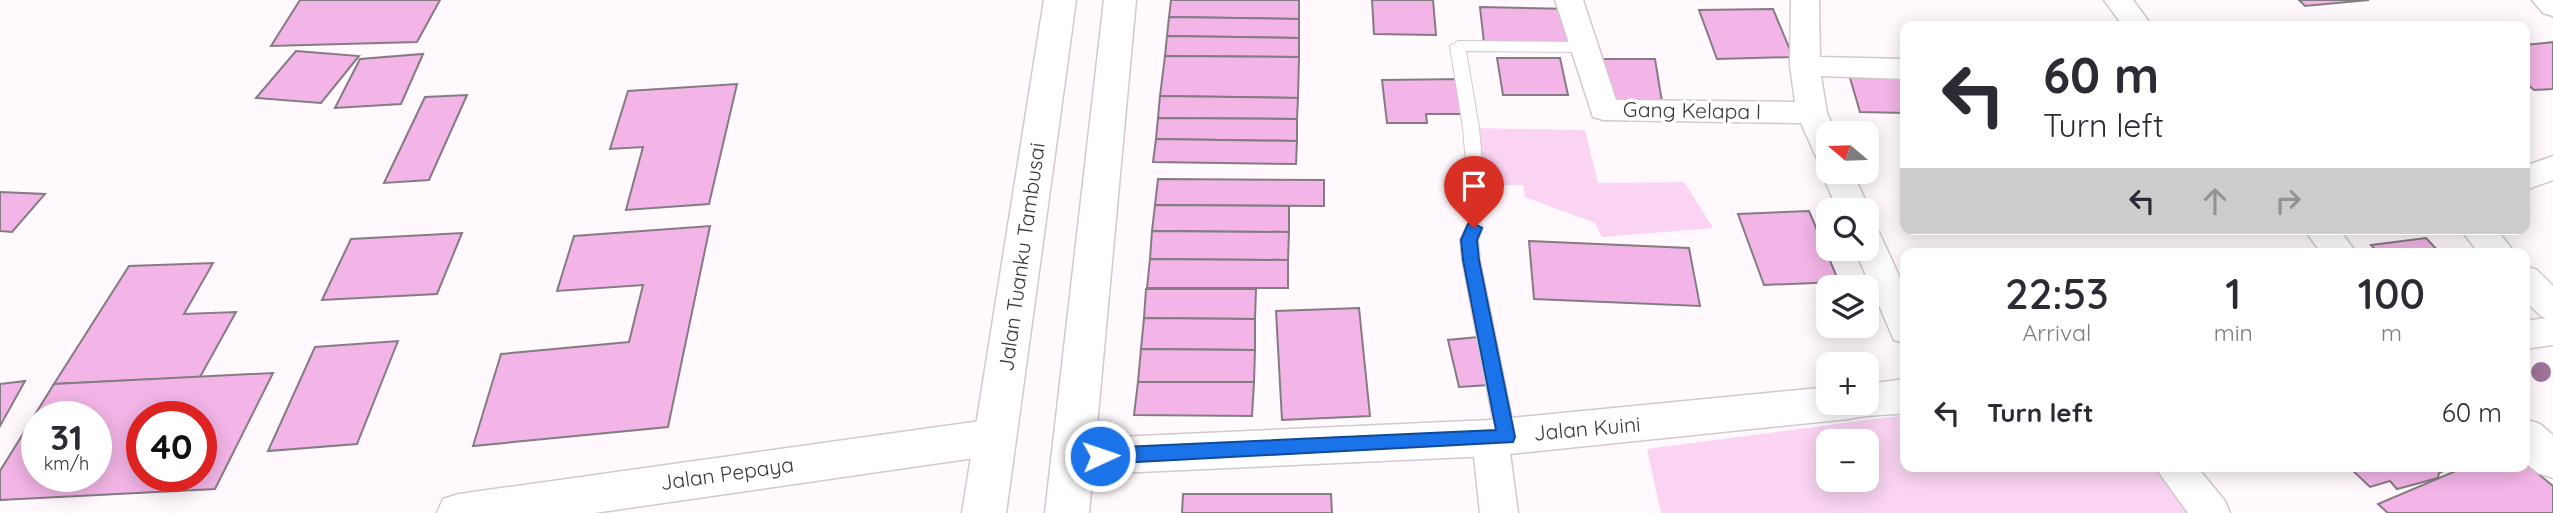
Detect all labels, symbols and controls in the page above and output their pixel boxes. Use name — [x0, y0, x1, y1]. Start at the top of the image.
text: 60 m — [2043, 44, 2159, 105]
icon: left — [1928, 49, 2019, 140]
street label: Gang Kelapa I — [1623, 96, 1761, 124]
text: Turn left — [2043, 105, 2164, 145]
north arrow — [1816, 121, 1880, 184]
map controls — [1816, 121, 1879, 492]
street label: Jalan Tuanku Tambusai — [992, 141, 1050, 373]
pin — [1444, 156, 1504, 228]
icon: arrive — [1455, 167, 1493, 205]
icon: left — [2123, 182, 2161, 220]
icon: ahead — [2196, 182, 2234, 220]
icon: right — [2269, 182, 2307, 220]
button: search — [1816, 198, 1879, 261]
text: 22:53 — [2005, 267, 2109, 320]
text: 1 — [2225, 267, 2241, 320]
text: 100 — [2358, 267, 2425, 320]
button: layers — [1816, 275, 1879, 338]
text: Arrival — [2022, 318, 2091, 347]
text: min — [2214, 318, 2253, 347]
text: m — [2381, 318, 2402, 347]
button: + — [1816, 352, 1879, 415]
icon: left — [1928, 394, 1966, 432]
text: Turn left — [1987, 396, 2094, 429]
text: 60 m — [2442, 396, 2502, 429]
speed limit sign: 40 — [126, 401, 217, 492]
street label: Jalan Kuini — [1532, 410, 1641, 446]
text: 31 — [50, 415, 83, 459]
position arrow — [1063, 419, 1137, 493]
button: − — [1816, 429, 1879, 492]
street label: Jalan Pepaya — [658, 451, 795, 495]
text: km/h — [44, 452, 89, 475]

